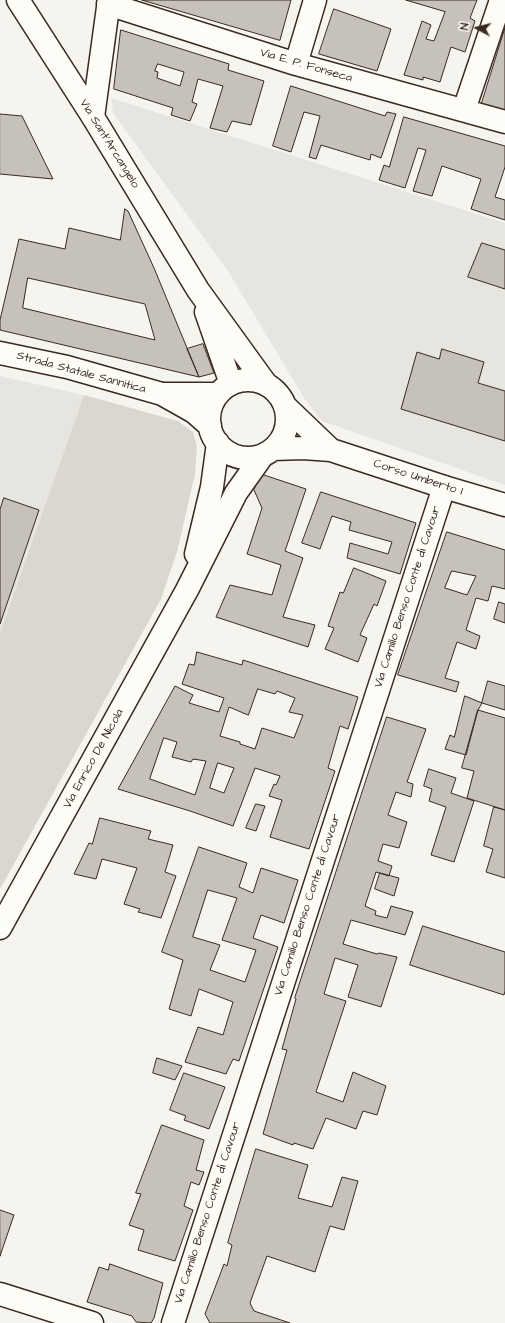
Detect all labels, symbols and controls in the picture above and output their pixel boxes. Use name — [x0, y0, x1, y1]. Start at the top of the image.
north arrow — [457, 8, 497, 48]
text: N — [457, 22, 472, 31]
street label: Via E. P. Fonseca — [258, 46, 354, 86]
street label: Via Sant'Arcangelo — [76, 97, 142, 191]
street label: Strada Statale Sannitica — [15, 349, 147, 397]
street label: Corso Umberto I — [371, 457, 465, 499]
street label: Via Camillo Benso Conte di Cavour — [372, 504, 444, 690]
street label: Via Enrico De Nicola — [61, 707, 127, 811]
street label: Via Camillo Benso Conte di Cavour — [272, 812, 344, 998]
street label: Via Camillo Benso Conte di Cavour — [172, 1120, 244, 1306]

